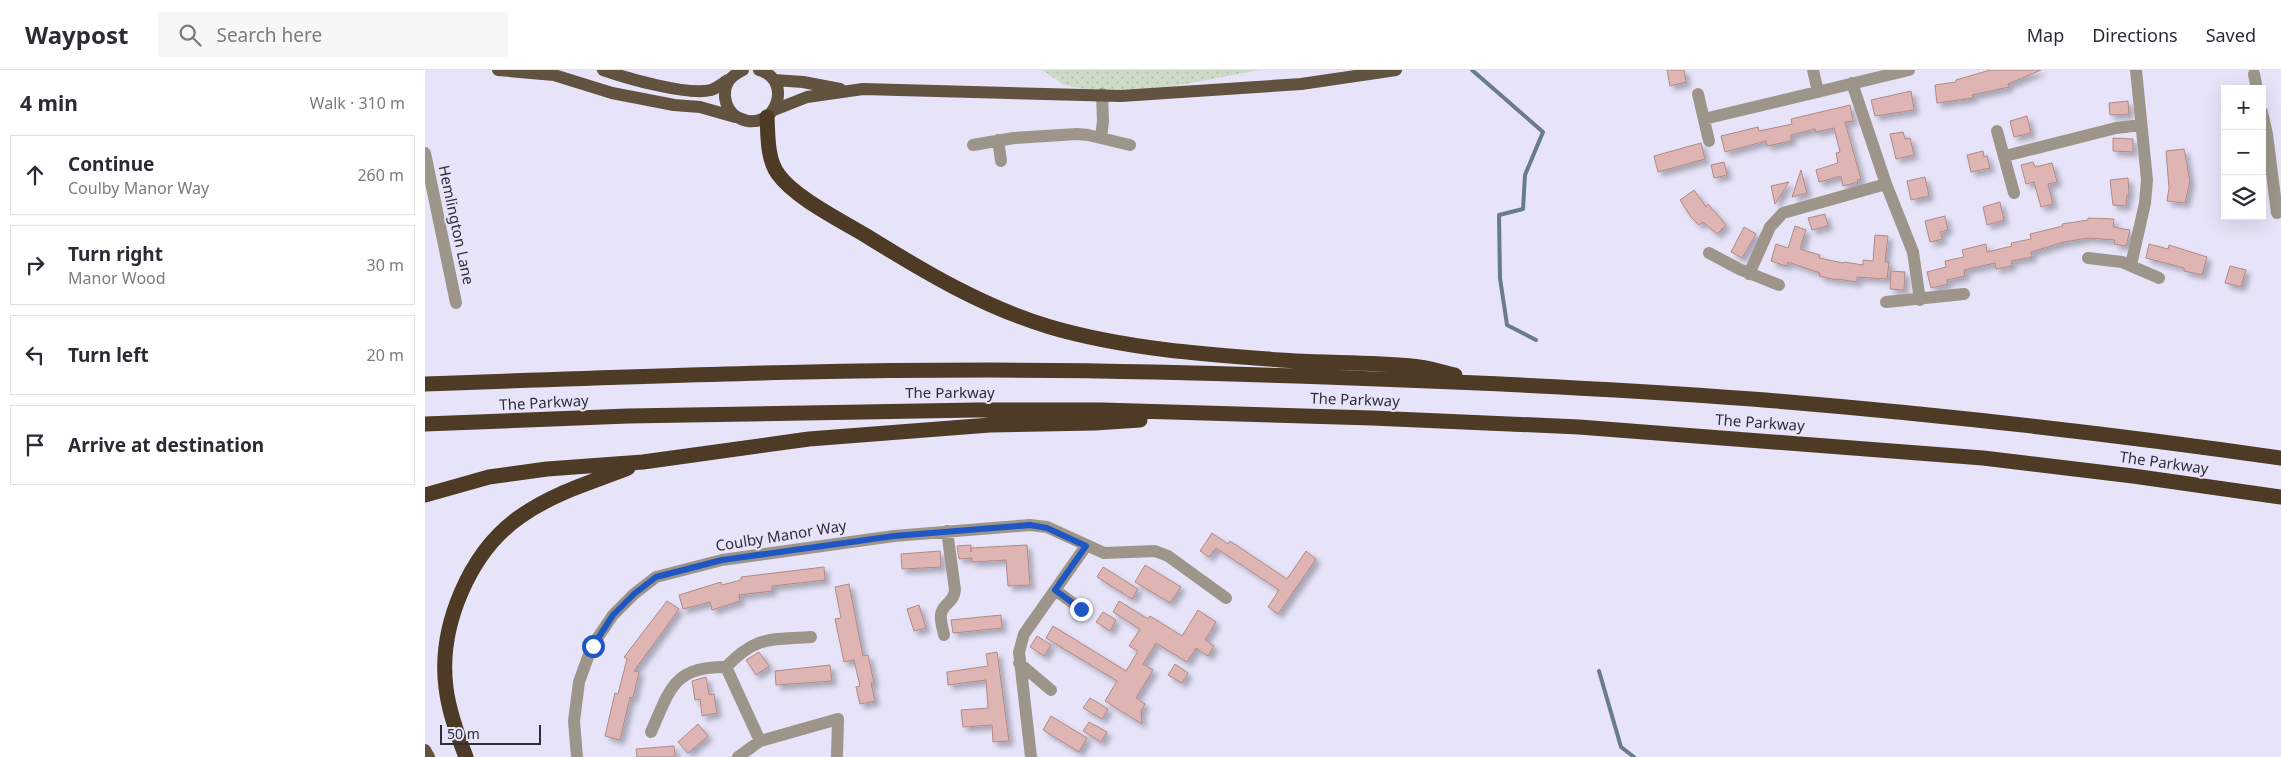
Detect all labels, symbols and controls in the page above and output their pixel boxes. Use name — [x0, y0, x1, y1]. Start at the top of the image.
search box — [158, 12, 508, 57]
text: Waypost — [25, 18, 128, 51]
icon: search — [176, 21, 204, 49]
text: Search here — [216, 22, 322, 48]
text: Map — [2027, 23, 2064, 47]
text: Directions — [2092, 23, 2178, 47]
text: Saved — [2206, 23, 2256, 47]
map controls — [2221, 85, 2266, 220]
button: + — [2221, 85, 2266, 130]
text: 4 min — [20, 89, 78, 117]
text: Walk · 310 m — [310, 92, 405, 114]
button: − — [2221, 130, 2266, 175]
text: Continue — [68, 151, 154, 177]
icon: ahead — [21, 161, 49, 189]
street label: Hemlington Lane — [435, 163, 479, 286]
text: 260 m — [357, 164, 404, 186]
button: layers — [2221, 175, 2266, 220]
text: Coulby Manor Way — [68, 177, 209, 199]
text: Turn right — [68, 241, 163, 267]
icon: right — [21, 251, 49, 279]
text: 30 m — [367, 254, 404, 276]
text: Manor Wood — [68, 267, 166, 289]
icon: left — [21, 341, 49, 369]
text: Turn left — [68, 342, 149, 368]
text: 20 m — [367, 344, 404, 366]
street label: The Parkway — [905, 382, 995, 402]
street label: The Parkway — [1310, 387, 1400, 411]
street label: The Parkway — [499, 390, 590, 414]
street label: The Parkway — [1715, 409, 1806, 435]
icon: arrive — [21, 431, 49, 459]
text: Arrive at destination — [68, 432, 264, 458]
street label: The Parkway — [2118, 446, 2210, 478]
street label: Coulby Manor Way — [714, 515, 848, 555]
route end — [1070, 598, 1093, 621]
route start — [582, 635, 605, 658]
scale bar — [440, 722, 541, 745]
text: 50 m — [447, 724, 480, 743]

